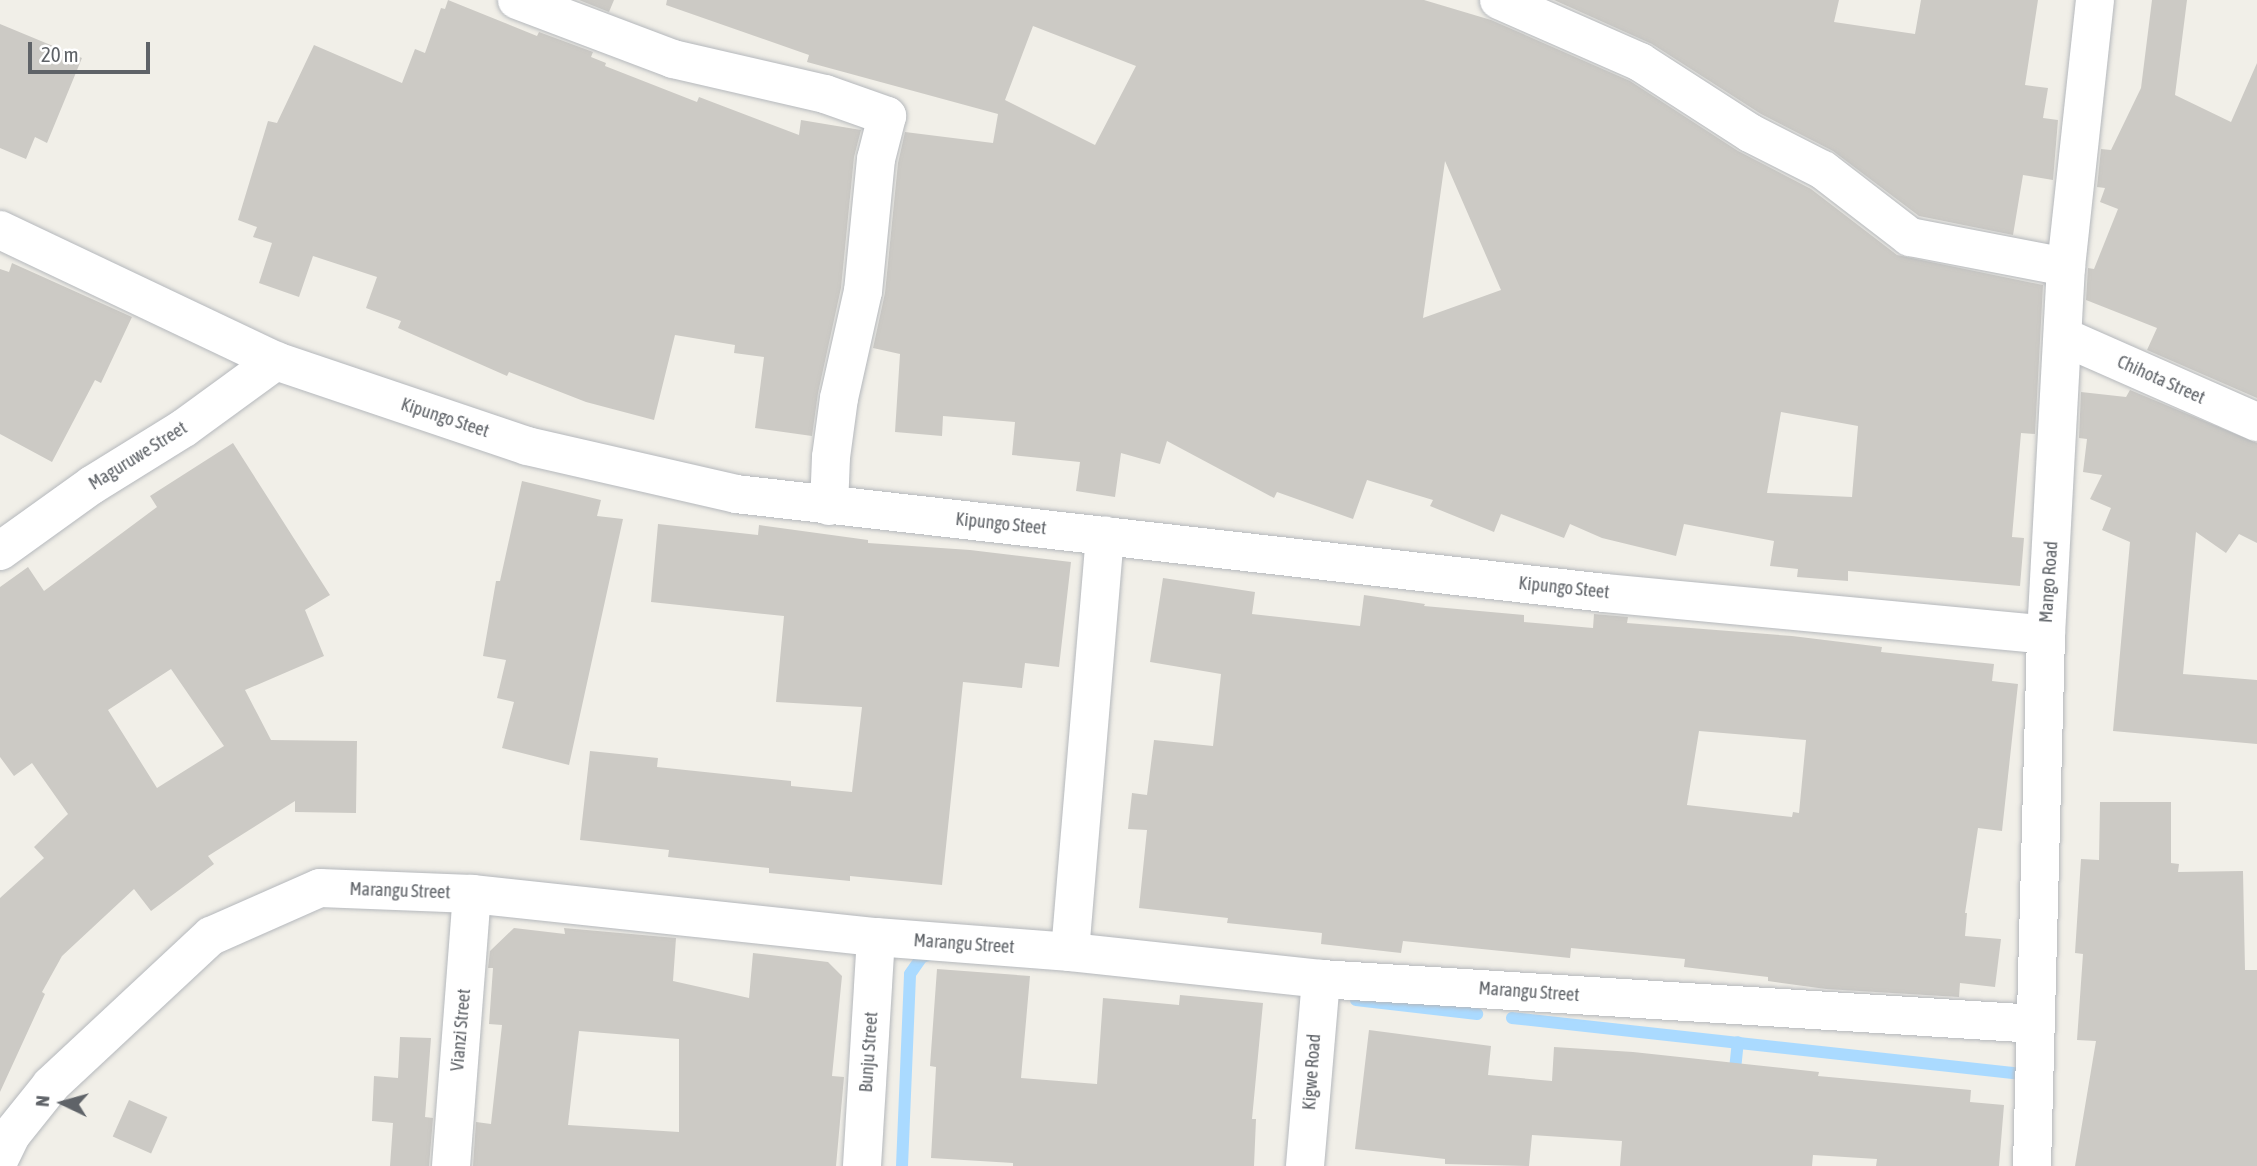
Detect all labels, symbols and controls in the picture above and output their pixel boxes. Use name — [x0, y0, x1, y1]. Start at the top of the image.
scale bar — [32, 28, 154, 72]
text: 20 m — [41, 42, 79, 66]
street label: Chihota Street — [2114, 351, 2208, 409]
street label: Kipungo Steet — [398, 394, 492, 442]
street label: Maguruwe Street — [85, 417, 191, 495]
street label: Kipungo Steet — [955, 508, 1047, 540]
street label: Mango Road — [2035, 540, 2063, 624]
street label: Kipungo Steet — [1518, 572, 1610, 604]
street label: Marangu Street — [349, 878, 451, 904]
street label: Marangu Street — [913, 930, 1015, 958]
street label: Marangu Street — [1478, 978, 1580, 1006]
street label: Vianzi Street — [447, 988, 475, 1072]
street label: Bunju Street — [855, 1011, 883, 1093]
street label: Kigwe Road — [1299, 1033, 1325, 1111]
north arrow — [28, 1068, 98, 1138]
text: N — [31, 1095, 54, 1108]

